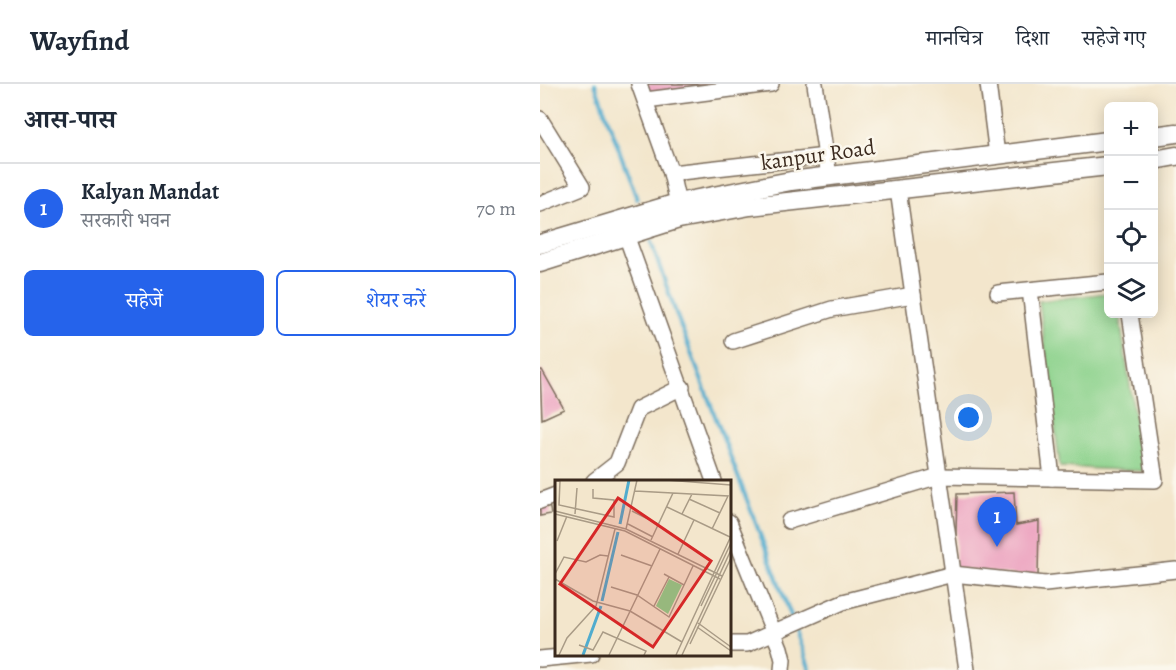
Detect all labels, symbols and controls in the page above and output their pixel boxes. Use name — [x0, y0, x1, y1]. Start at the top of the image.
text: Wayfind — [30, 22, 129, 60]
text: मानचित्र — [926, 24, 983, 52]
text: दिशा — [1016, 24, 1049, 52]
text: सहेजे गए — [1082, 24, 1146, 52]
text: आस-पास — [24, 102, 116, 137]
map controls — [1104, 102, 1158, 318]
button: + — [1104, 102, 1158, 156]
street label: kanpur Road — [759, 132, 877, 178]
button: − — [1104, 156, 1158, 210]
text: Kalyan Mandat — [81, 177, 219, 207]
text: 1 — [40, 195, 47, 222]
text: 70 m — [476, 195, 516, 222]
text: सरकारी भवन — [81, 207, 170, 234]
button: locate — [1104, 210, 1158, 264]
button: layers — [1104, 264, 1158, 318]
button: सहेजें — [24, 270, 264, 336]
button: शेयर करें — [276, 270, 516, 336]
your location — [954, 403, 983, 432]
inset map — [555, 480, 730, 655]
pin: 1 — [978, 498, 1016, 547]

